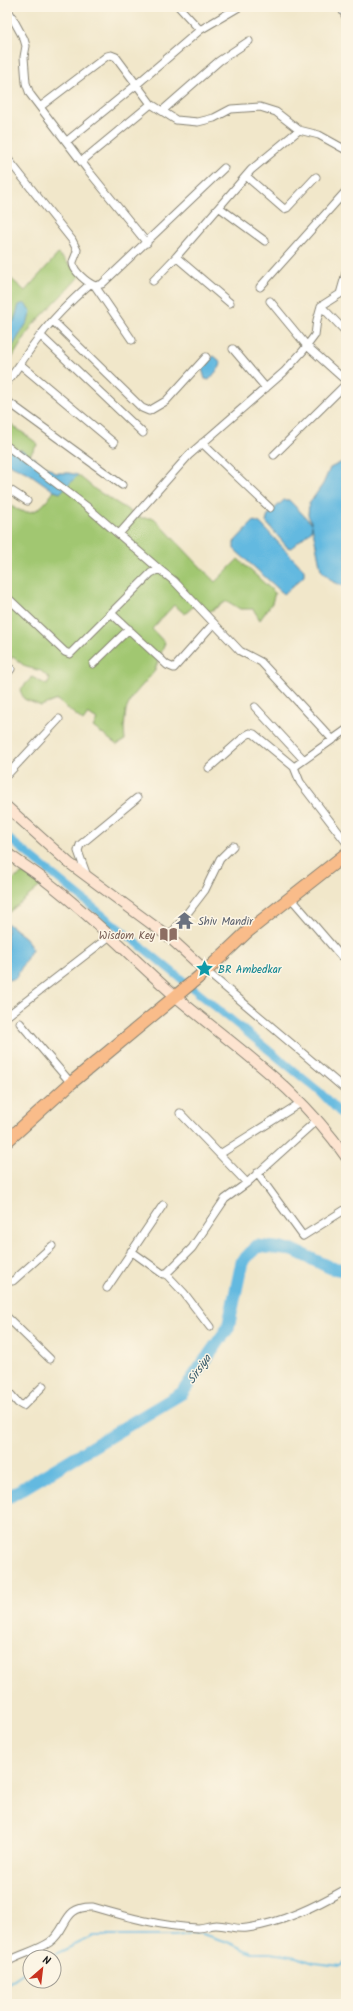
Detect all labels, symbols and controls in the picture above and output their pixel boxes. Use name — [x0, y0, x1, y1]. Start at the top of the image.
temple icon: Shiv Mandir — [175, 911, 195, 931]
place label: Shiv Mandir — [198, 913, 254, 931]
library icon: Wisdom Key — [158, 925, 178, 945]
place label: Wisdom Key — [99, 927, 156, 945]
place icon: BR Ambedkar — [195, 959, 215, 979]
place label: BR Ambedkar — [218, 961, 283, 979]
water label: Sirsiya — [182, 1349, 217, 1388]
north arrow — [22, 1949, 62, 1989]
text: N — [39, 1951, 54, 1971]

